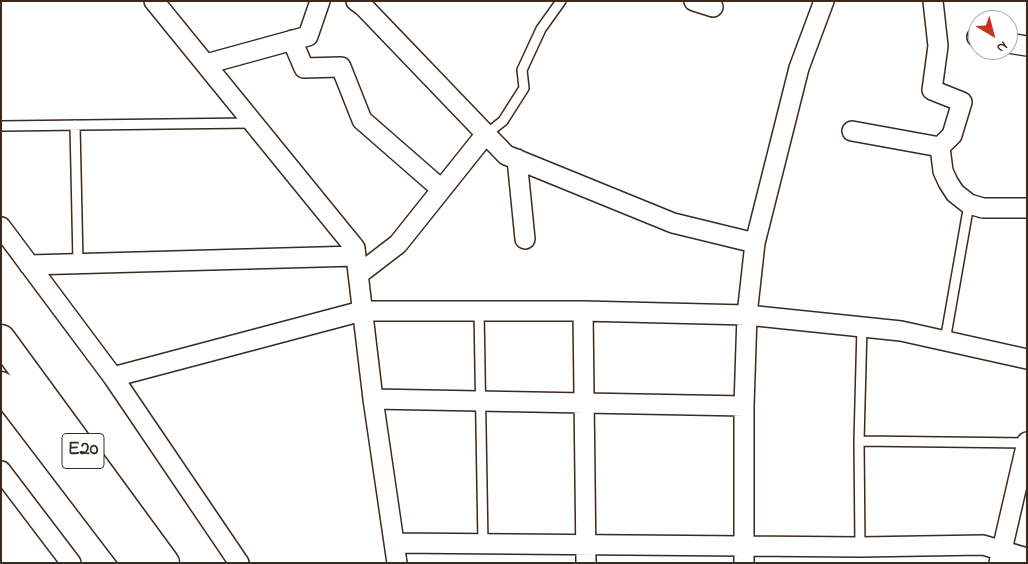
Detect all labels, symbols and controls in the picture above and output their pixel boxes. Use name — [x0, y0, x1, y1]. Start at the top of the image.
north arrow — [968, 10, 1018, 60]
text: N — [992, 35, 1012, 58]
road number: E20 — [62, 434, 104, 468]

